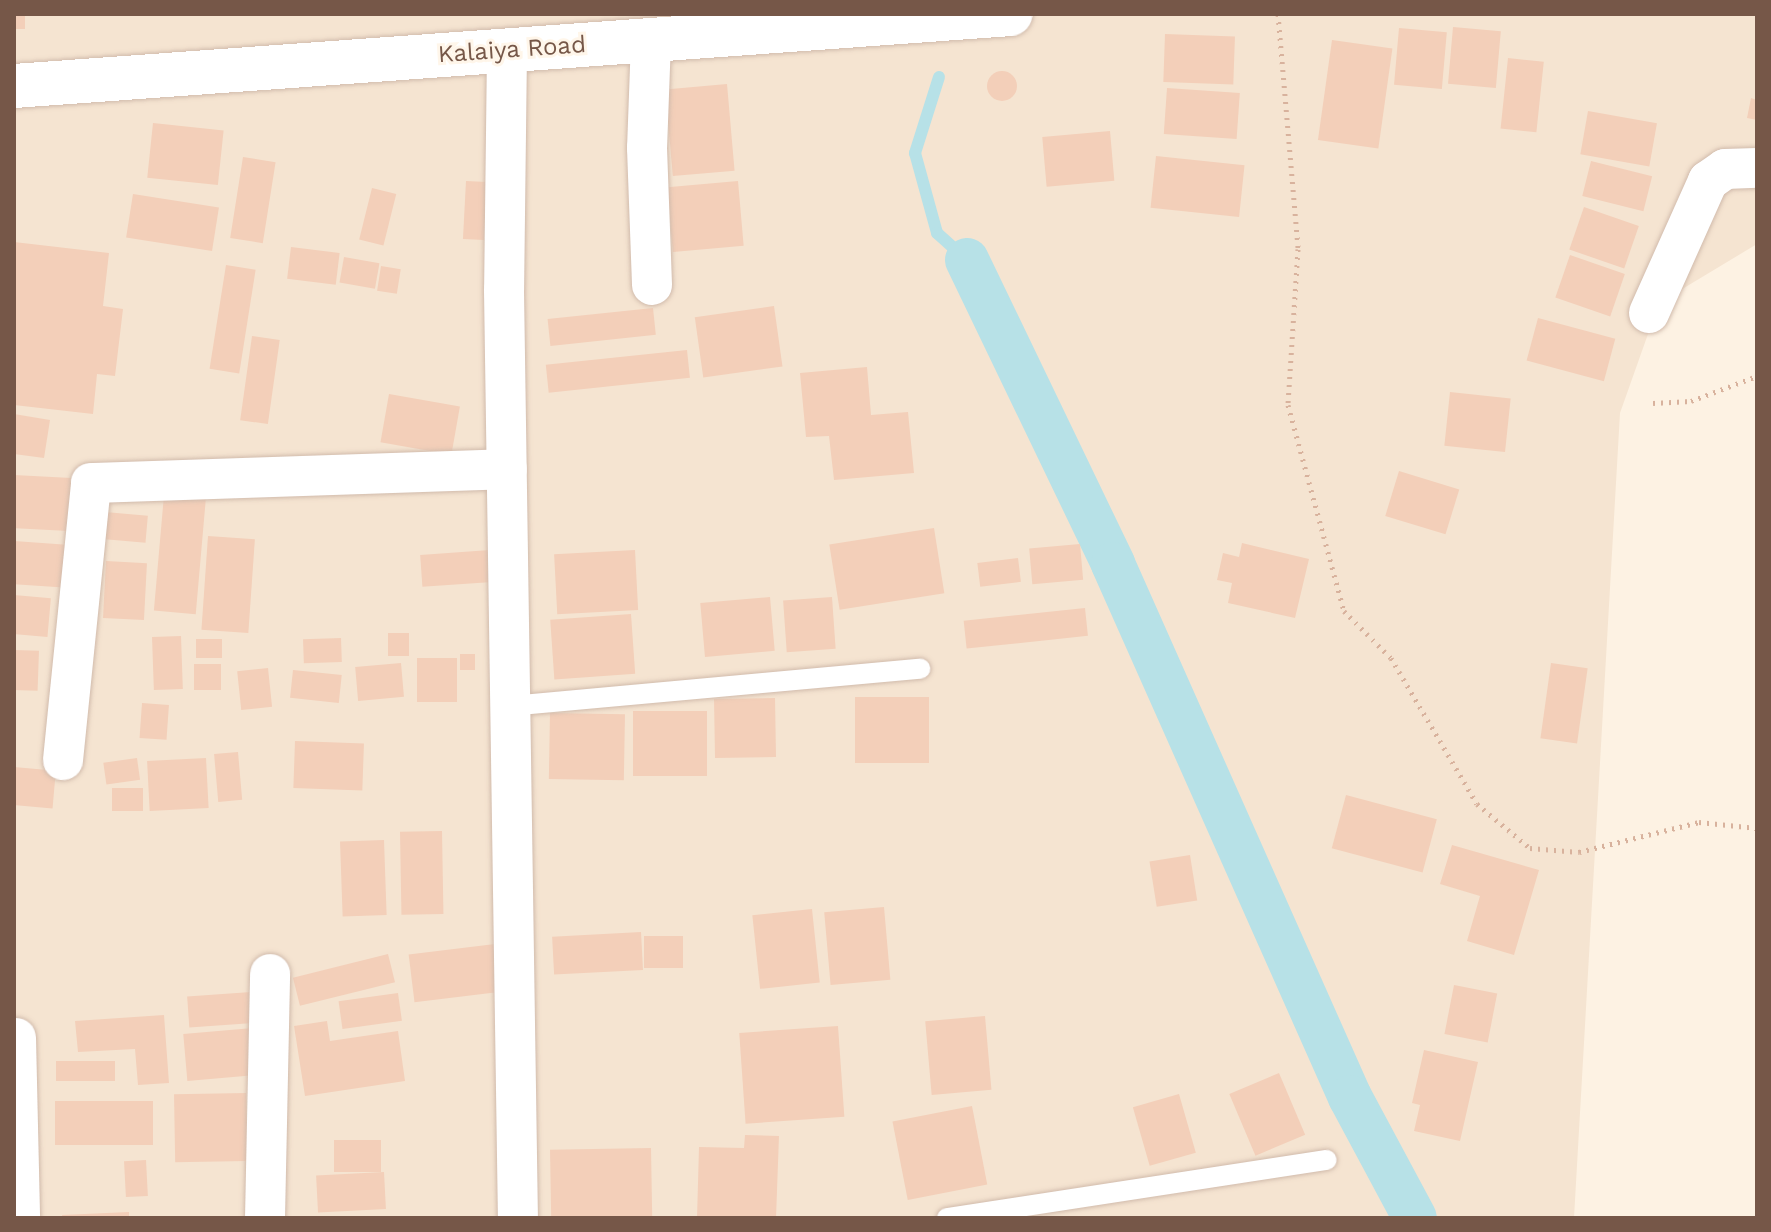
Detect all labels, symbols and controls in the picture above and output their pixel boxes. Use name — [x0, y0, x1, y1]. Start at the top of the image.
street label: Kalaiya Road — [437, 30, 587, 70]

